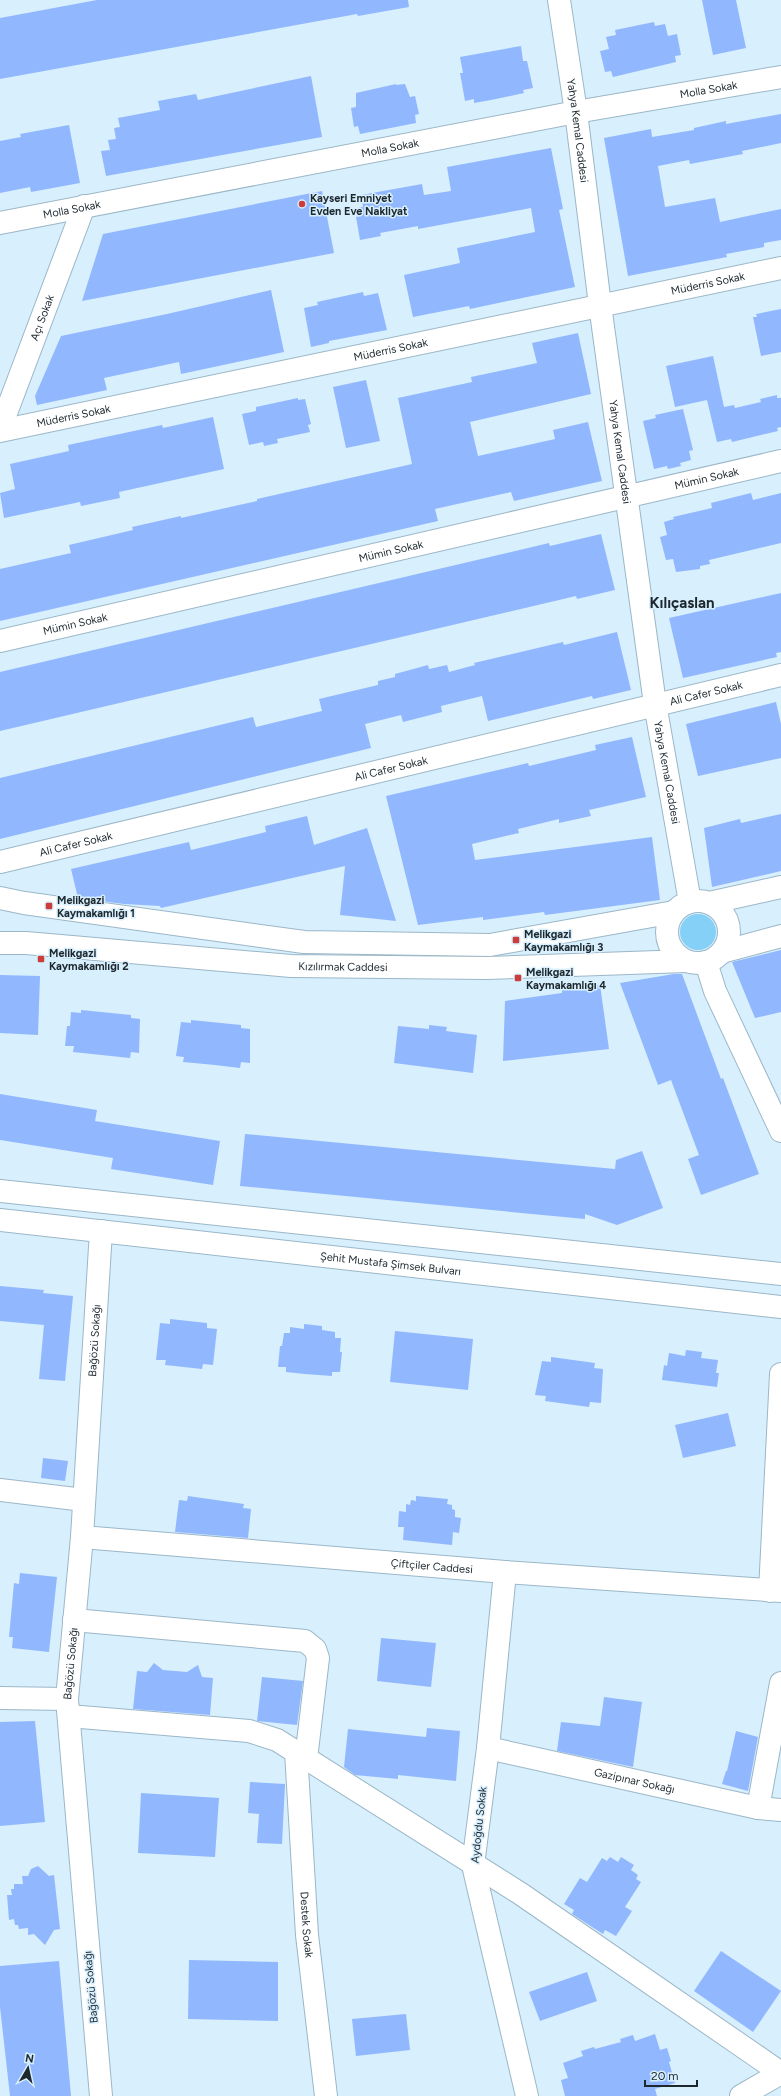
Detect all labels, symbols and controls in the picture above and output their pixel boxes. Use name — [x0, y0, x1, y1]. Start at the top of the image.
street label: Yahya Kemal Caddesi — [565, 78, 591, 183]
street label: Molla Sokak — [679, 78, 739, 101]
street label: Molla Sokak — [360, 136, 420, 160]
place label: Kayseri Emniyet Evden Eve Nakliyat — [310, 192, 408, 218]
street label: Molla Sokak — [42, 197, 102, 221]
marker: Kayseri Emniyet Evden Eve Nakliyat — [297, 199, 307, 209]
street label: Müderris Sokak — [670, 269, 746, 297]
street label: Açı Sokak — [27, 292, 57, 342]
street label: Müderris Sokak — [352, 335, 429, 364]
street label: Yahya Kemal Caddesi — [607, 399, 634, 505]
street label: Müderris Sokak — [35, 402, 112, 430]
street label: Mümin Sokak — [673, 464, 741, 492]
street label: Mümin Sokak — [357, 537, 425, 565]
district label: Kılıçaslan — [650, 594, 714, 612]
street label: Mümin Sokak — [42, 610, 109, 637]
street label: Ali Cafer Sokak — [668, 678, 744, 708]
street label: Yahya Kemal Caddesi — [652, 720, 683, 825]
street label: Ali Cafer Sokak — [353, 753, 429, 783]
street label: Ali Cafer Sokak — [38, 829, 114, 859]
place label: Melikgazi Kaymakamlığı 1 — [57, 894, 135, 920]
marker: Melikgazi Kaymakamlığı 1 — [44, 901, 54, 911]
place label: Melikgazi Kaymakamlığı 3 — [524, 928, 603, 954]
marker: Melikgazi Kaymakamlığı 3 — [511, 935, 521, 945]
place label: Melikgazi Kaymakamlığı 2 — [49, 947, 129, 973]
marker: Melikgazi Kaymakamlığı 2 — [36, 954, 46, 964]
street label: Kızılırmak Caddesi — [298, 960, 388, 973]
place label: Melikgazi Kaymakamlığı 4 — [526, 966, 606, 992]
marker: Melikgazi Kaymakamlığı 4 — [513, 973, 523, 983]
street label: Şehit Mustafa Şimsek Bulvarı — [319, 1249, 462, 1278]
street label: Bağözü Sokağı — [85, 1304, 103, 1377]
street label: Çiftçiler Caddesi — [390, 1556, 473, 1576]
street label: Bağözü Sokağı — [60, 1627, 80, 1700]
street label: Gazipınar Sokağı — [593, 1765, 676, 1796]
street label: Aydoğdu Sokak — [469, 1785, 490, 1864]
street label: Destek Sokak — [298, 1891, 316, 1959]
street label: Bağözü Sokağı — [81, 1950, 101, 2024]
north arrow — [8, 2048, 48, 2088]
text: N — [24, 2052, 35, 2066]
scale bar — [645, 2062, 697, 2088]
text: 20 m — [651, 2069, 679, 2083]

